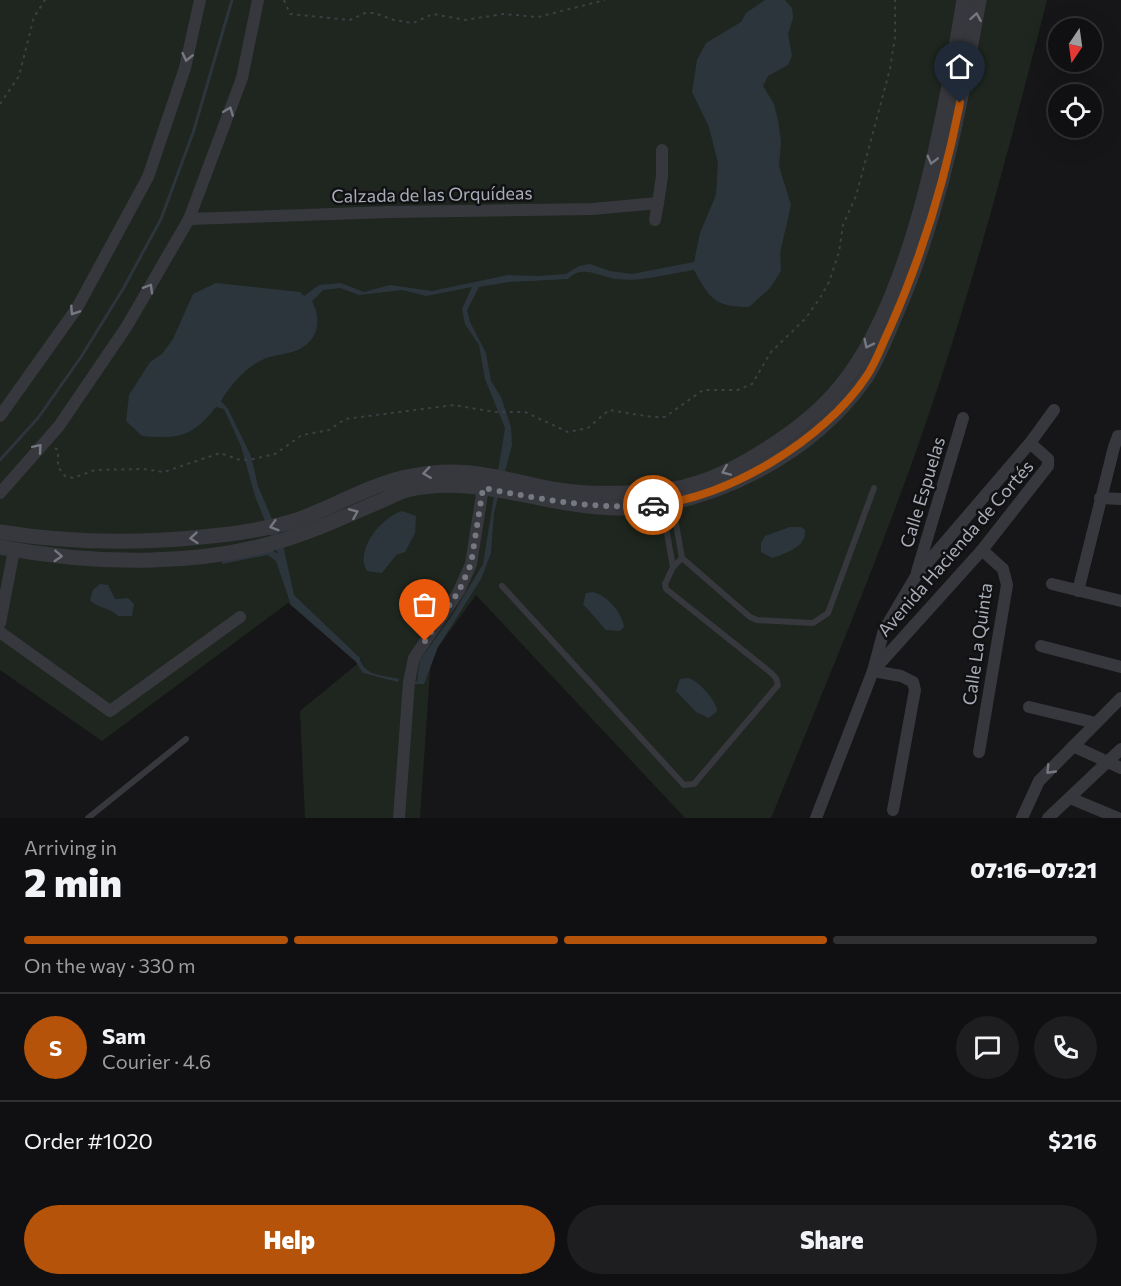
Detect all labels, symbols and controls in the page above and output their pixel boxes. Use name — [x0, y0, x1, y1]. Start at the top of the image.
one-way arrow — [969, 13, 982, 23]
north arrow — [1048, 18, 1102, 72]
map controls — [1048, 18, 1102, 138]
pin — [934, 41, 985, 103]
icon: home — [943, 50, 976, 83]
one-way arrow — [181, 52, 194, 62]
button: locate — [1048, 84, 1102, 138]
one-way arrow — [222, 107, 235, 117]
one-way arrow — [927, 154, 939, 165]
street label: Calzada de las Orquídeas — [331, 181, 533, 207]
one-way arrow — [141, 284, 153, 294]
one-way arrow — [70, 305, 82, 315]
one-way arrow — [864, 337, 876, 348]
street label: Calle Espuelas — [895, 434, 949, 550]
one-way arrow — [31, 444, 42, 455]
street label: Avenida Hacienda de Cortés — [872, 455, 1038, 641]
one-way arrow — [721, 464, 732, 476]
one-way arrow — [423, 467, 432, 479]
courier — [623, 475, 683, 535]
icon: car — [637, 489, 670, 522]
one-way arrow — [347, 508, 358, 520]
one-way arrow — [269, 519, 280, 531]
one-way arrow — [189, 531, 198, 544]
one-way arrow — [53, 549, 62, 562]
pin — [399, 579, 450, 641]
street label: Calle La Quinta — [958, 581, 996, 707]
icon: bag — [408, 588, 441, 621]
one-way arrow — [1046, 763, 1057, 773]
text: Arriving in — [24, 835, 117, 859]
text: 07:16–07:21 — [970, 856, 1097, 883]
text: 2 min — [24, 857, 122, 905]
text: On the way · 330 m — [24, 953, 196, 977]
button: chat — [956, 1016, 1019, 1079]
button: phone — [1034, 1016, 1097, 1079]
text: Sam — [102, 1022, 146, 1049]
text: S — [49, 1034, 62, 1061]
text: Courier · 4.6 — [102, 1049, 211, 1073]
text: Order #1020 — [24, 1127, 153, 1154]
text: $216 — [1048, 1127, 1097, 1154]
button: Help — [24, 1205, 555, 1274]
button: Share — [567, 1205, 1097, 1274]

